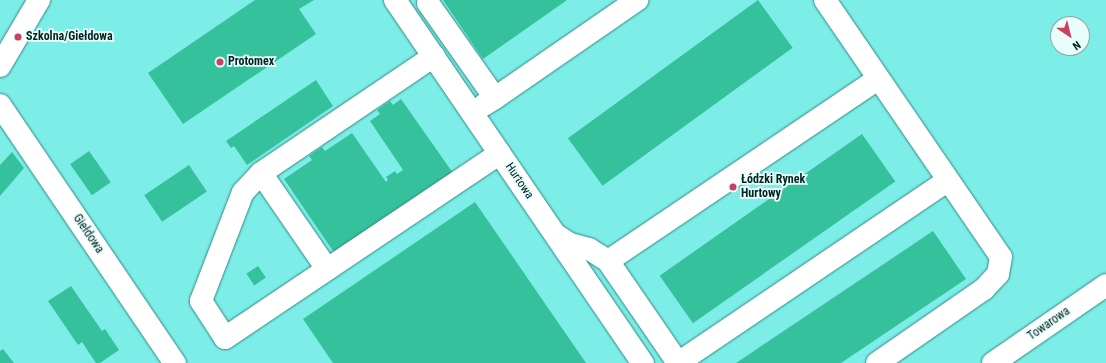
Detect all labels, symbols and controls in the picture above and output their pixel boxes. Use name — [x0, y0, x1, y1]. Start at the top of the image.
north arrow — [1050, 16, 1090, 56]
place label: Szkolna/Giełdowa — [26, 30, 113, 44]
marker: Szkolna/Giełdowa — [13, 32, 23, 42]
text: N — [1070, 38, 1083, 53]
place label: Protomex — [228, 55, 274, 69]
marker: Protomex — [215, 57, 225, 67]
street label: Hurtowa — [502, 160, 536, 202]
place label: Łódzki Rynek Hurtowy — [741, 173, 805, 201]
marker: Łódzki Rynek Hurtowy — [728, 182, 738, 192]
street label: Giełdowa — [70, 212, 106, 256]
street label: Towarowa — [1025, 304, 1073, 344]

